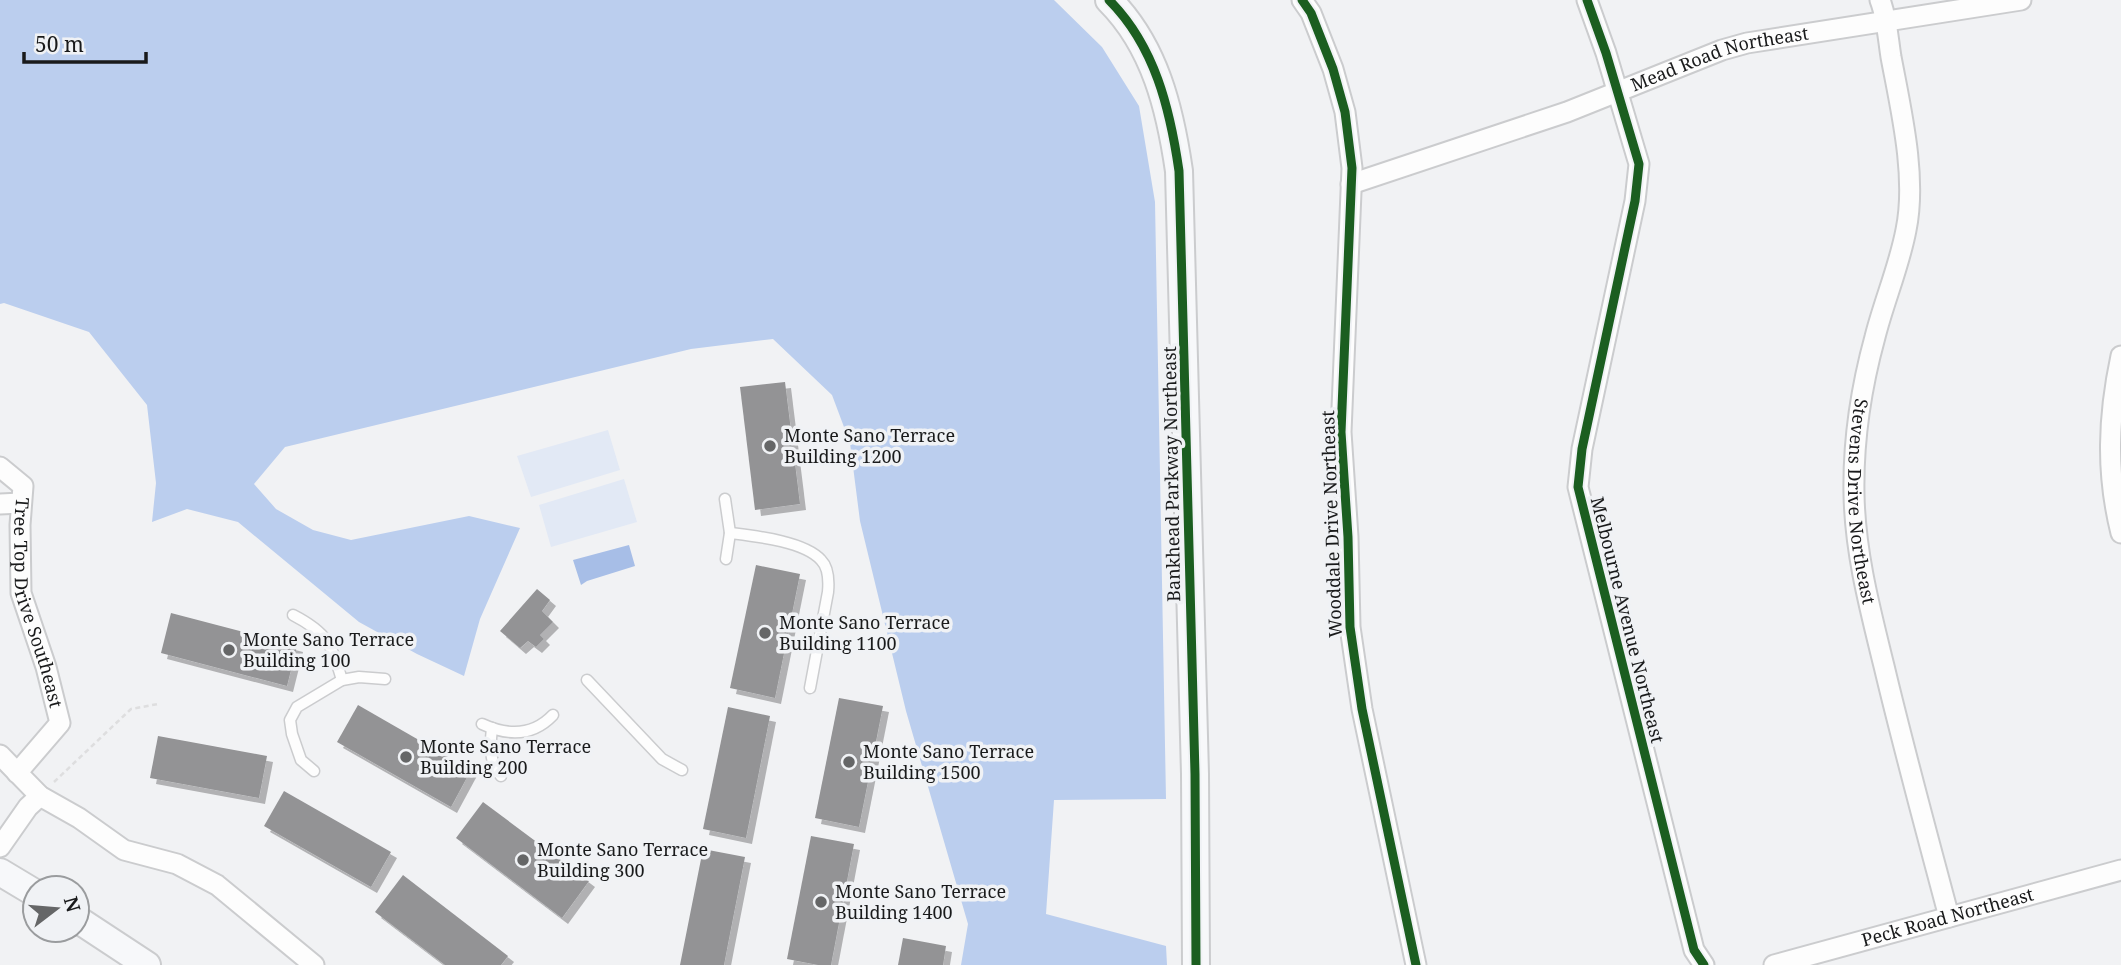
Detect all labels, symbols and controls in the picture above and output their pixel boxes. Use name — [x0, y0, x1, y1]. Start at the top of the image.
scale bar — [24, 21, 147, 65]
street label: Mead Road Northeast — [1627, 21, 1810, 96]
text: 50 m — [35, 30, 84, 58]
street label: Bankhead Parkway Northeast — [1157, 346, 1185, 602]
street label: Stevens Drive Northeast — [1843, 397, 1882, 606]
street label: Wooddale Drive Northeast — [1315, 410, 1347, 638]
place label: Monte Sano Terrace Building 1200 — [784, 423, 955, 468]
marker: Monte Sano Terrace Building 1200 — [762, 438, 778, 454]
street label: Melbourne Avenue Northeast — [1586, 494, 1670, 745]
street label: Tree Top Drive Southeast — [9, 497, 69, 710]
place label: Monte Sano Terrace Building 1100 — [779, 610, 950, 655]
marker: Monte Sano Terrace Building 1100 — [757, 625, 773, 641]
place label: Monte Sano Terrace Building 100 — [243, 627, 414, 672]
marker: Monte Sano Terrace Building 100 — [221, 642, 237, 658]
place label: Monte Sano Terrace Building 200 — [420, 734, 591, 779]
place label: Monte Sano Terrace Building 1500 — [863, 739, 1034, 784]
marker: Monte Sano Terrace Building 200 — [398, 749, 414, 765]
marker: Monte Sano Terrace Building 1500 — [841, 754, 857, 770]
place label: Monte Sano Terrace Building 300 — [537, 837, 708, 882]
marker: Monte Sano Terrace Building 300 — [515, 852, 531, 868]
north arrow — [21, 874, 91, 944]
place label: Monte Sano Terrace Building 1400 — [835, 879, 1006, 924]
street label: Peck Road Northeast — [1859, 882, 2036, 951]
text: N — [58, 894, 87, 915]
marker: Monte Sano Terrace Building 1400 — [813, 894, 829, 910]

